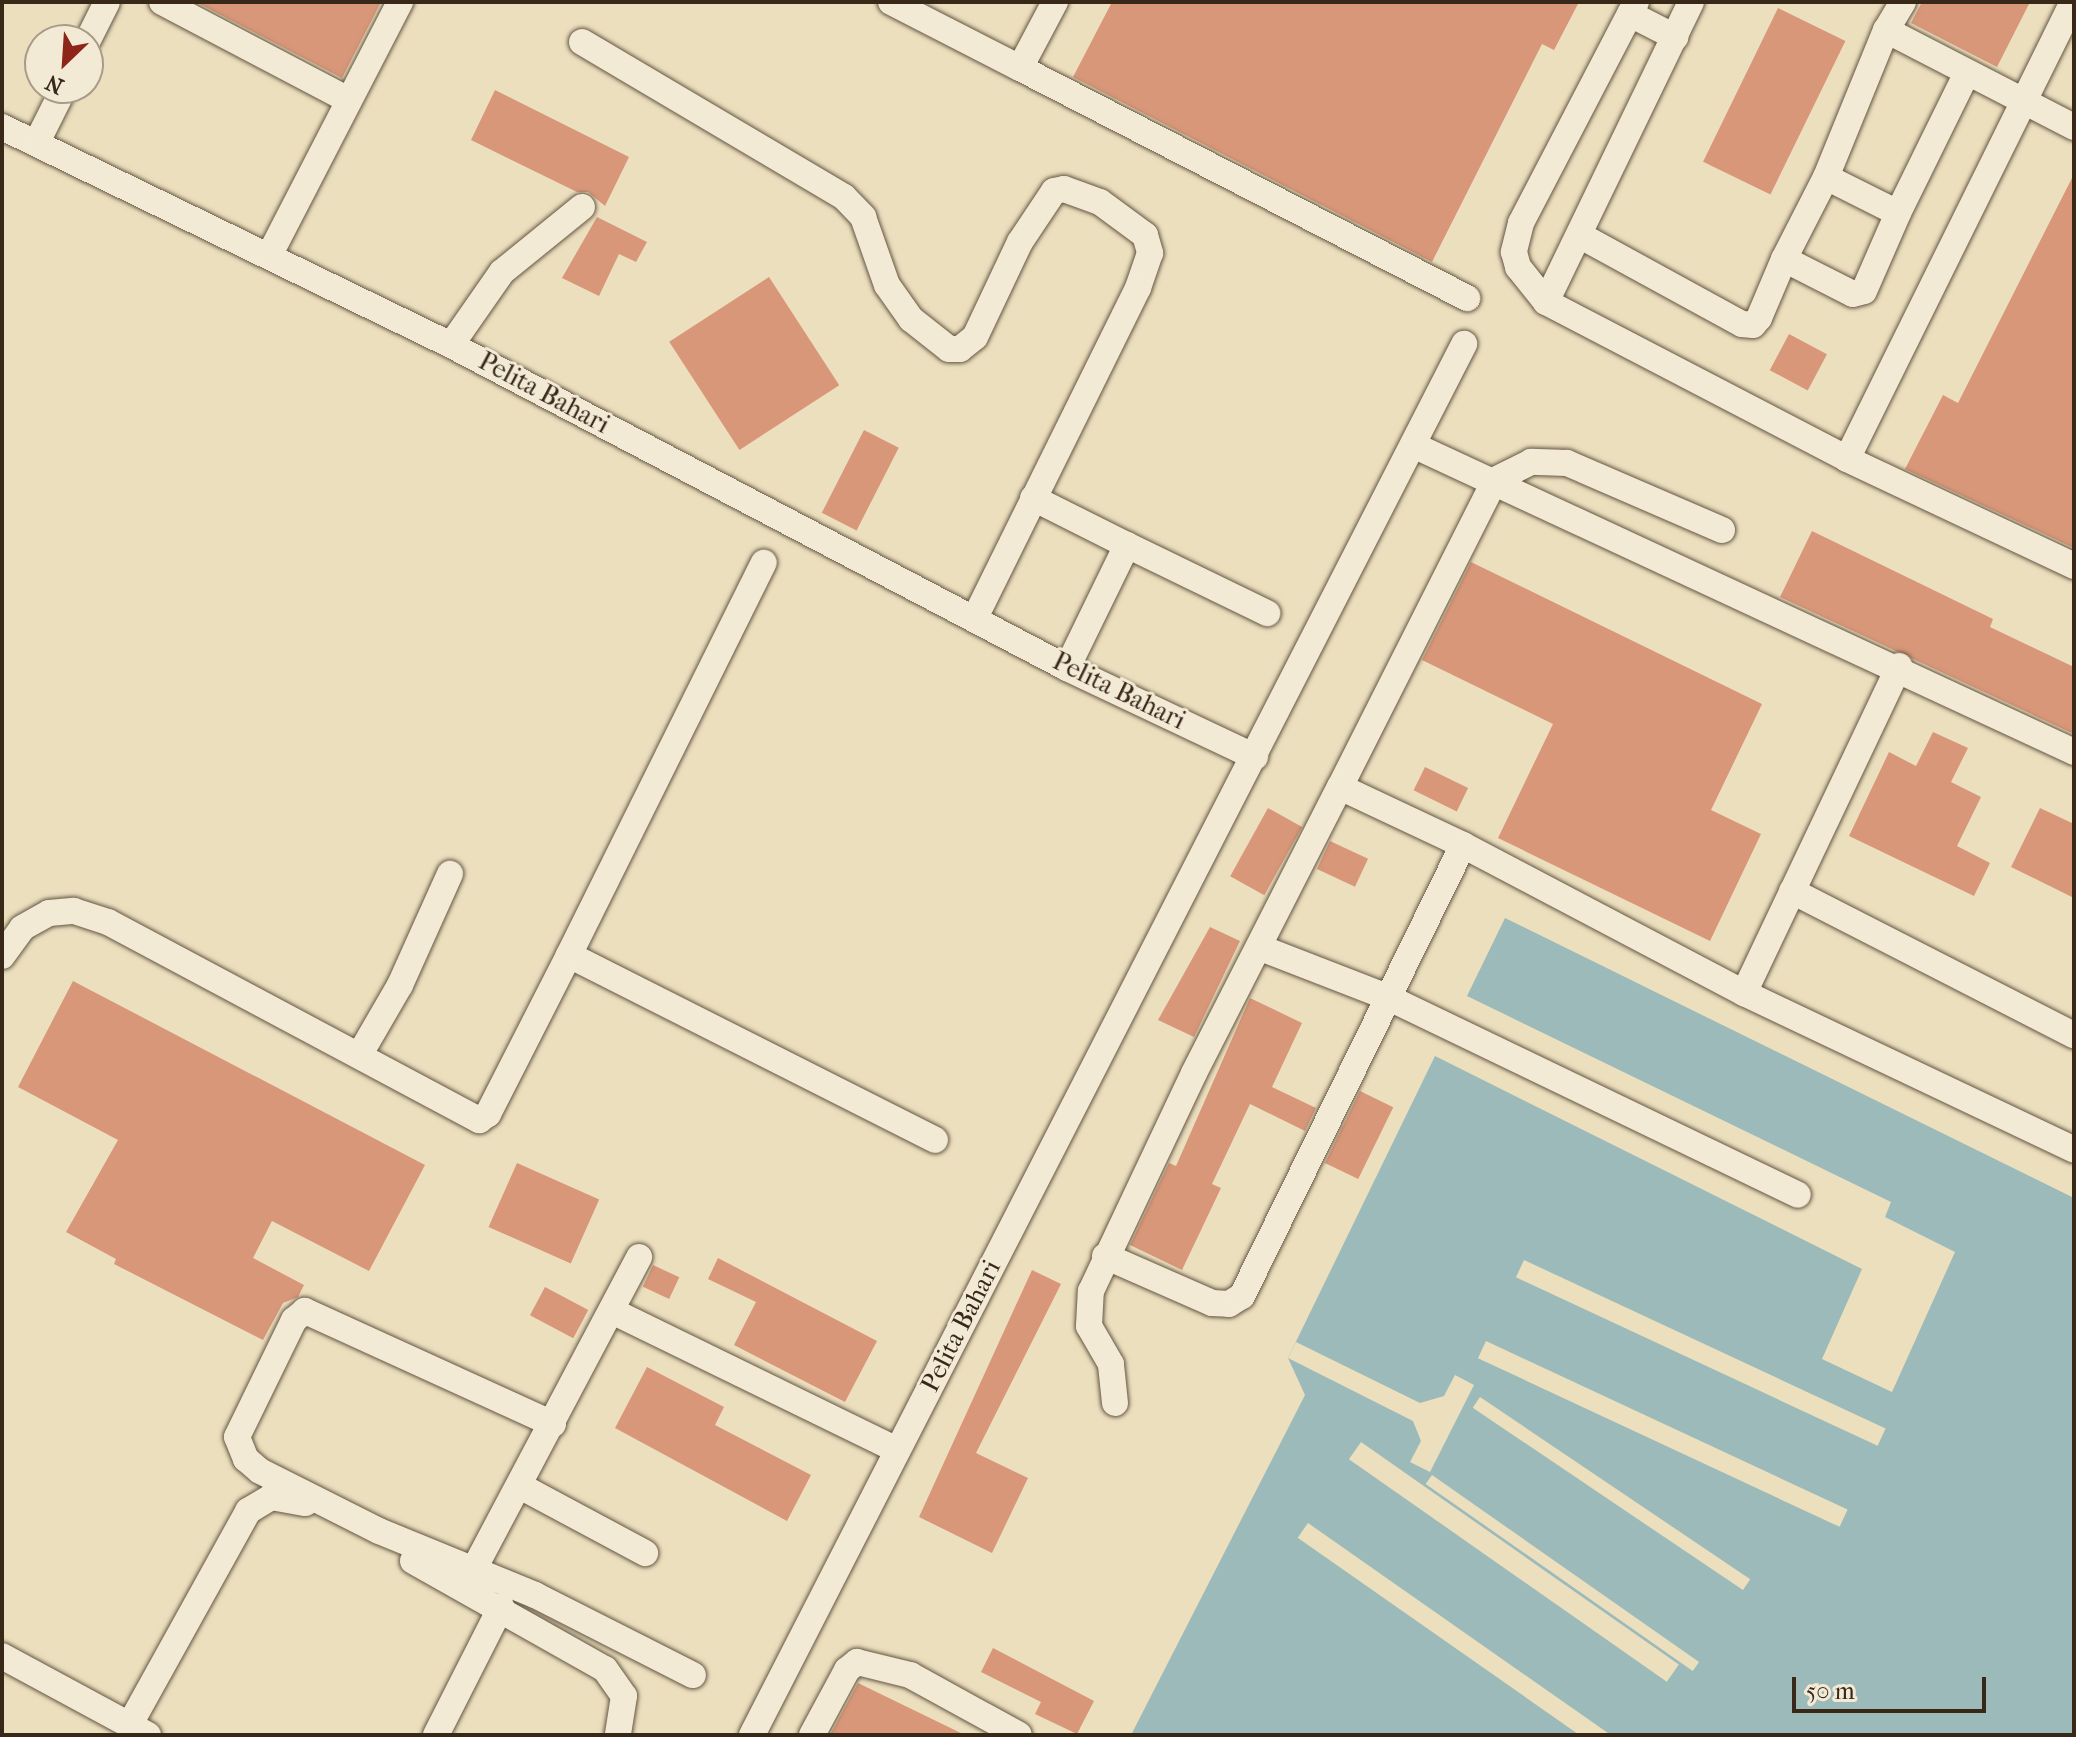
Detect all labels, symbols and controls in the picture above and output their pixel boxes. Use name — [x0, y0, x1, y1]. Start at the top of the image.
north arrow — [24, 24, 104, 104]
text: N — [42, 69, 68, 99]
street label: Pelita Bahari — [473, 345, 615, 441]
street label: Pelita Bahari — [1048, 645, 1190, 737]
street label: Pelita Bahari — [914, 1255, 1008, 1397]
scale bar — [1796, 1661, 1990, 1711]
text: 50 m — [1806, 1677, 1855, 1705]

